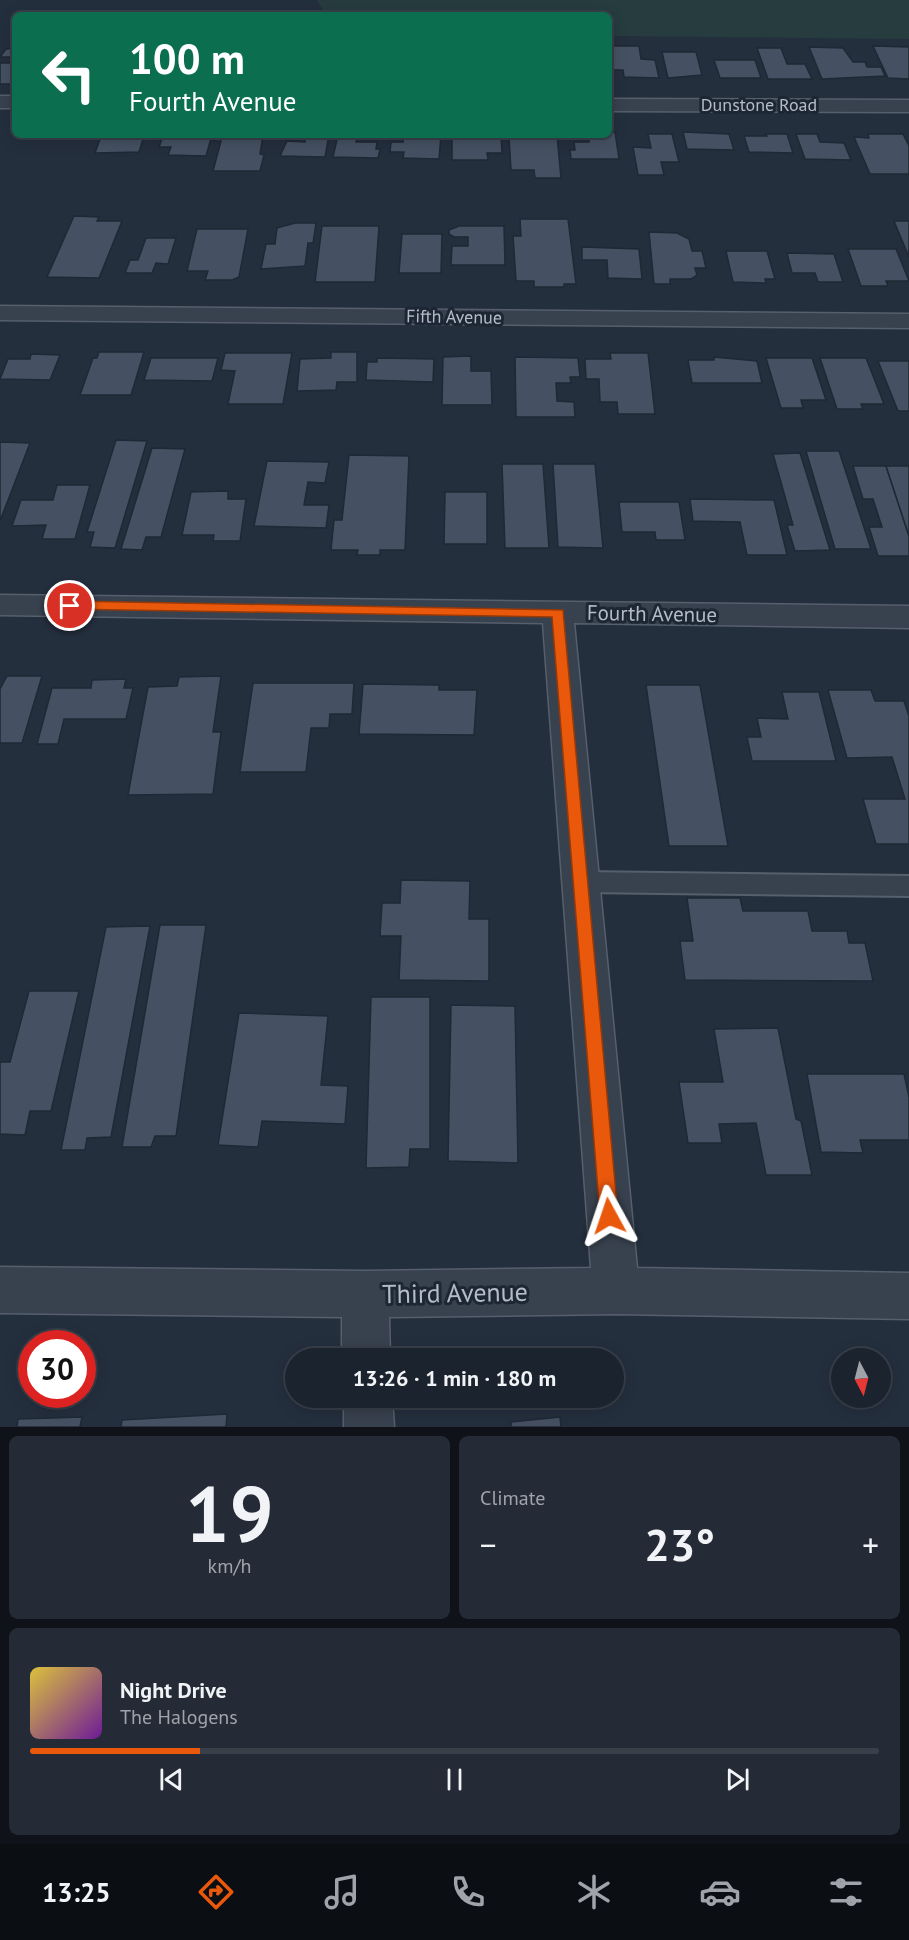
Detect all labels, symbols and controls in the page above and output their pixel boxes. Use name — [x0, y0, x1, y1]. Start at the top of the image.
text: 100 m — [129, 31, 245, 86]
icon: left — [30, 36, 108, 114]
text: Fourth Avenue — [129, 84, 297, 118]
street label: Dunstone Road — [701, 93, 817, 116]
street label: Fifth Avenue — [406, 304, 502, 329]
pin — [44, 580, 95, 631]
icon: arrive — [53, 589, 86, 622]
street label: Fourth Avenue — [587, 599, 717, 628]
position arrow — [577, 1184, 641, 1248]
street label: Third Avenue — [382, 1275, 528, 1310]
speed limit sign: 30 — [18, 1330, 96, 1408]
north arrow — [831, 1348, 891, 1408]
map controls — [831, 1348, 891, 1408]
text: 13:26 · 1 min · 180 m — [353, 1364, 556, 1392]
text: 19 — [185, 1463, 274, 1564]
text: Climate — [480, 1485, 546, 1511]
text: 23° — [644, 1515, 715, 1573]
text: − — [480, 1523, 497, 1566]
text: + — [862, 1523, 879, 1566]
text: km/h — [208, 1553, 251, 1579]
text: Night Drive — [120, 1676, 227, 1704]
text: The Halogens — [120, 1704, 238, 1730]
icon: previous — [155, 1763, 188, 1796]
icon: pause — [438, 1763, 471, 1796]
icon: next — [721, 1763, 754, 1796]
icon: directions — [195, 1871, 237, 1913]
icon: music — [321, 1871, 363, 1913]
icon: phone — [447, 1871, 489, 1913]
icon: climate — [573, 1871, 615, 1913]
icon: car — [699, 1871, 741, 1913]
icon: filters — [825, 1871, 867, 1913]
text: 13:25 — [42, 1875, 111, 1909]

